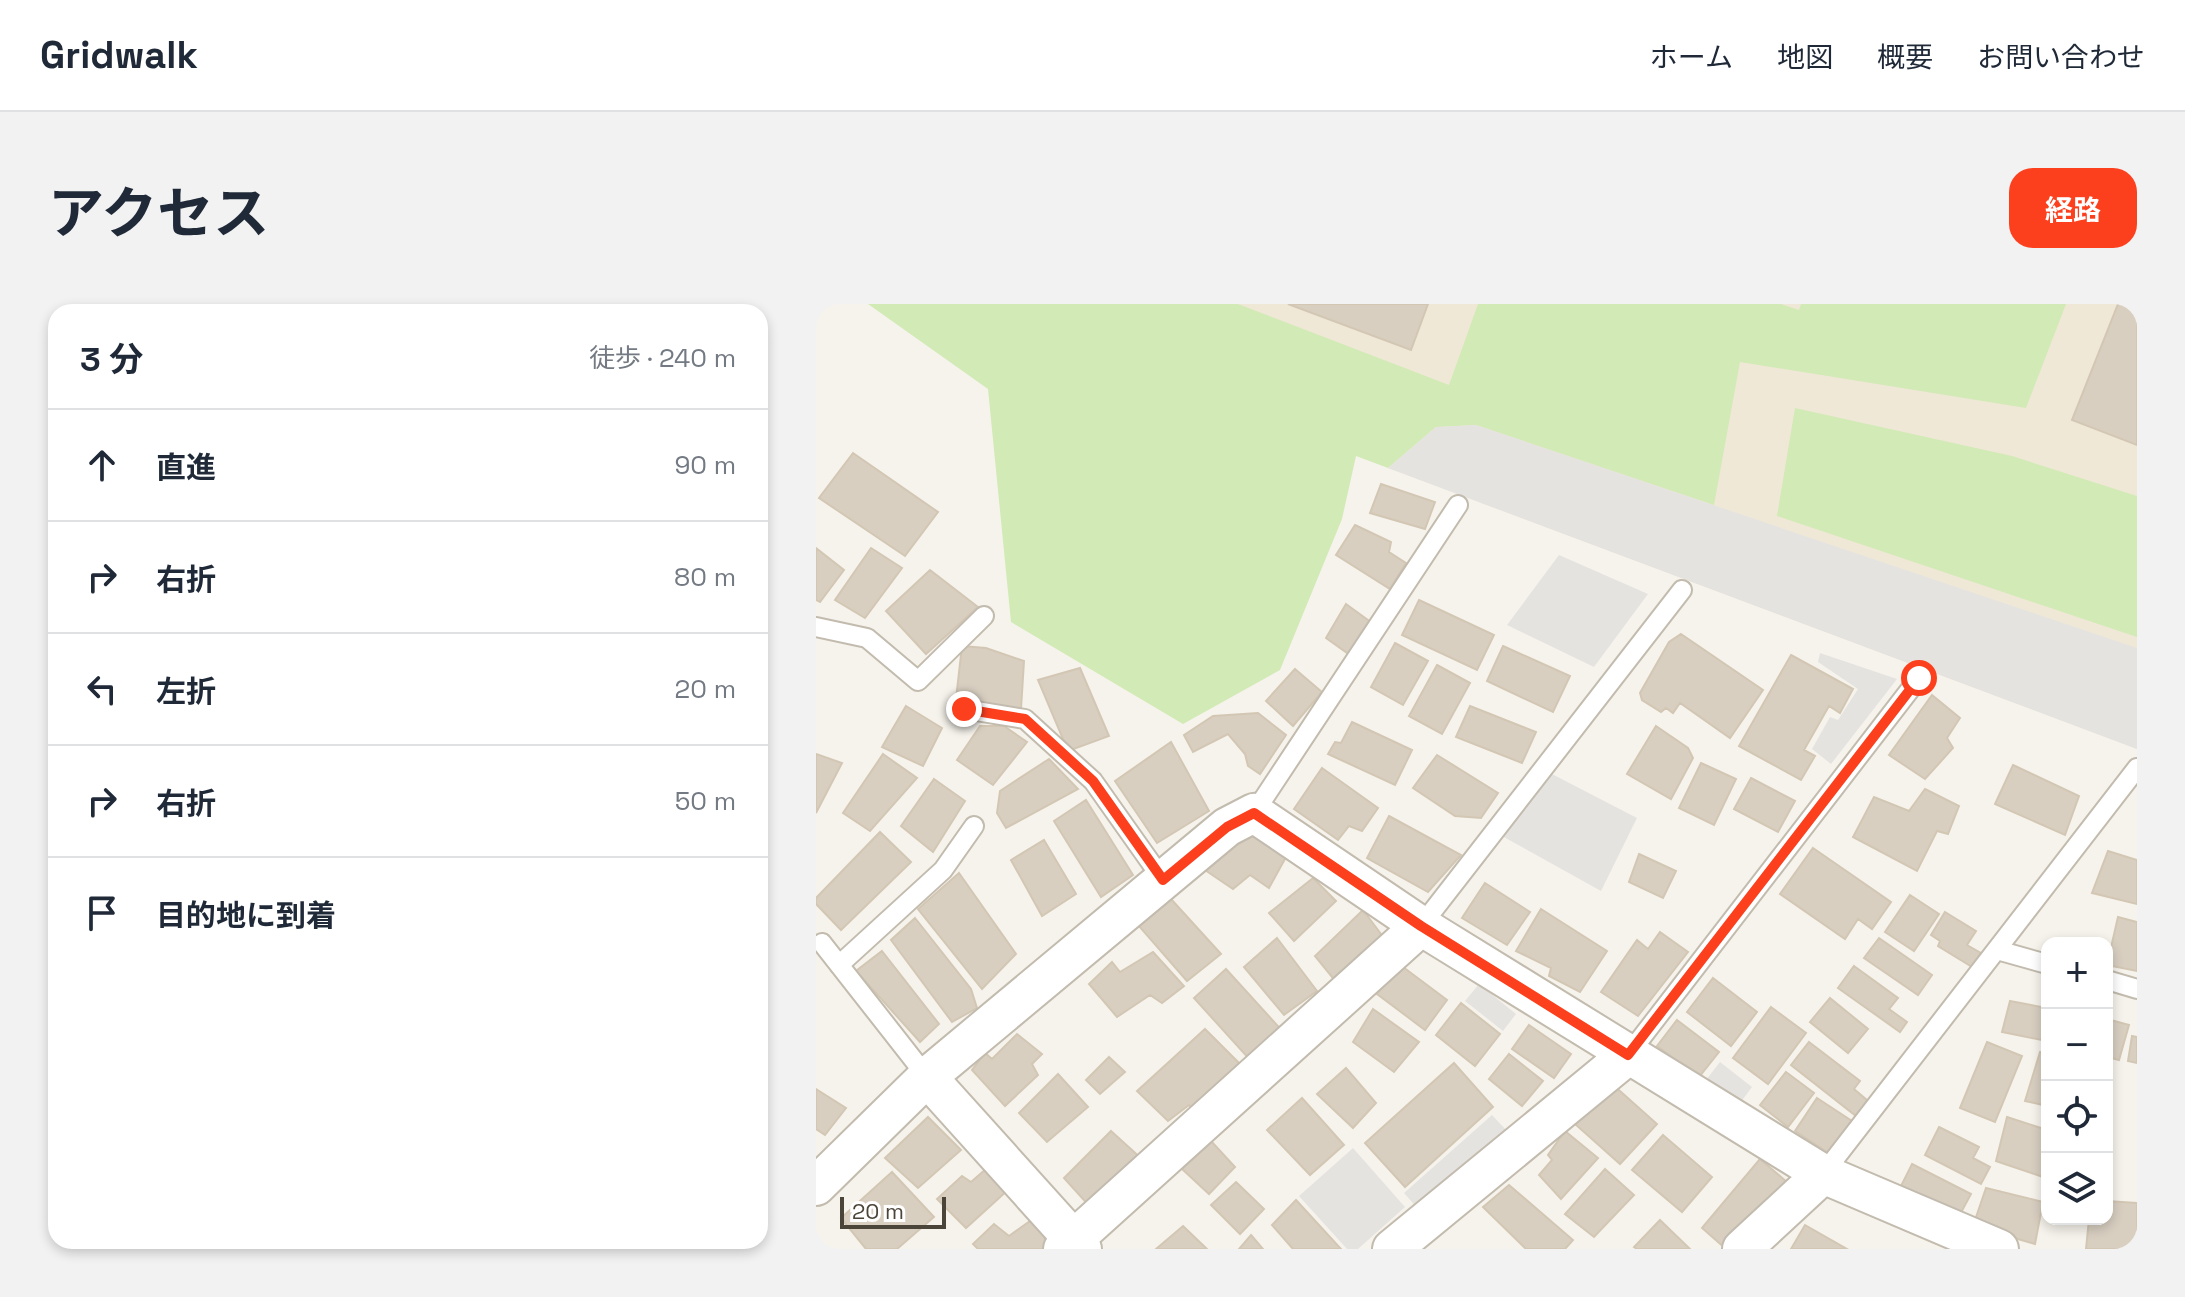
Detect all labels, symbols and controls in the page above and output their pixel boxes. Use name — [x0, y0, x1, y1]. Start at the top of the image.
text: Gridwalk — [40, 31, 198, 79]
text: ホーム — [1650, 39, 1733, 75]
text: 地図 — [1777, 39, 1833, 75]
text: 概要 — [1877, 39, 1933, 75]
text: お問い合わせ — [1977, 39, 2145, 75]
button: 経路 — [2009, 168, 2137, 248]
text: アクセス — [48, 178, 269, 249]
text: 3 分 — [80, 338, 143, 381]
text: 徒歩 · 240 m — [589, 341, 736, 375]
icon: ahead — [80, 443, 124, 487]
text: 直進 — [156, 448, 216, 487]
text: 90 m — [674, 448, 736, 482]
icon: right — [80, 555, 124, 599]
text: 右折 — [156, 560, 216, 599]
text: 80 m — [674, 560, 736, 594]
route start — [1901, 660, 1937, 696]
icon: left — [80, 667, 124, 711]
text: 左折 — [156, 672, 216, 711]
text: 20 m — [675, 672, 736, 706]
route end — [946, 691, 982, 727]
icon: right — [80, 779, 124, 823]
text: 右折 — [156, 784, 216, 823]
text: 50 m — [675, 784, 736, 818]
icon: arrive — [80, 891, 124, 935]
text: 目的地に到着 — [156, 896, 336, 935]
map controls — [2041, 937, 2113, 1225]
button: + — [2041, 937, 2113, 1009]
button: − — [2041, 1009, 2113, 1081]
button: locate — [2041, 1081, 2113, 1153]
button: layers — [2041, 1153, 2113, 1225]
scale bar — [840, 1193, 946, 1229]
text: 20 m — [852, 1197, 904, 1225]

